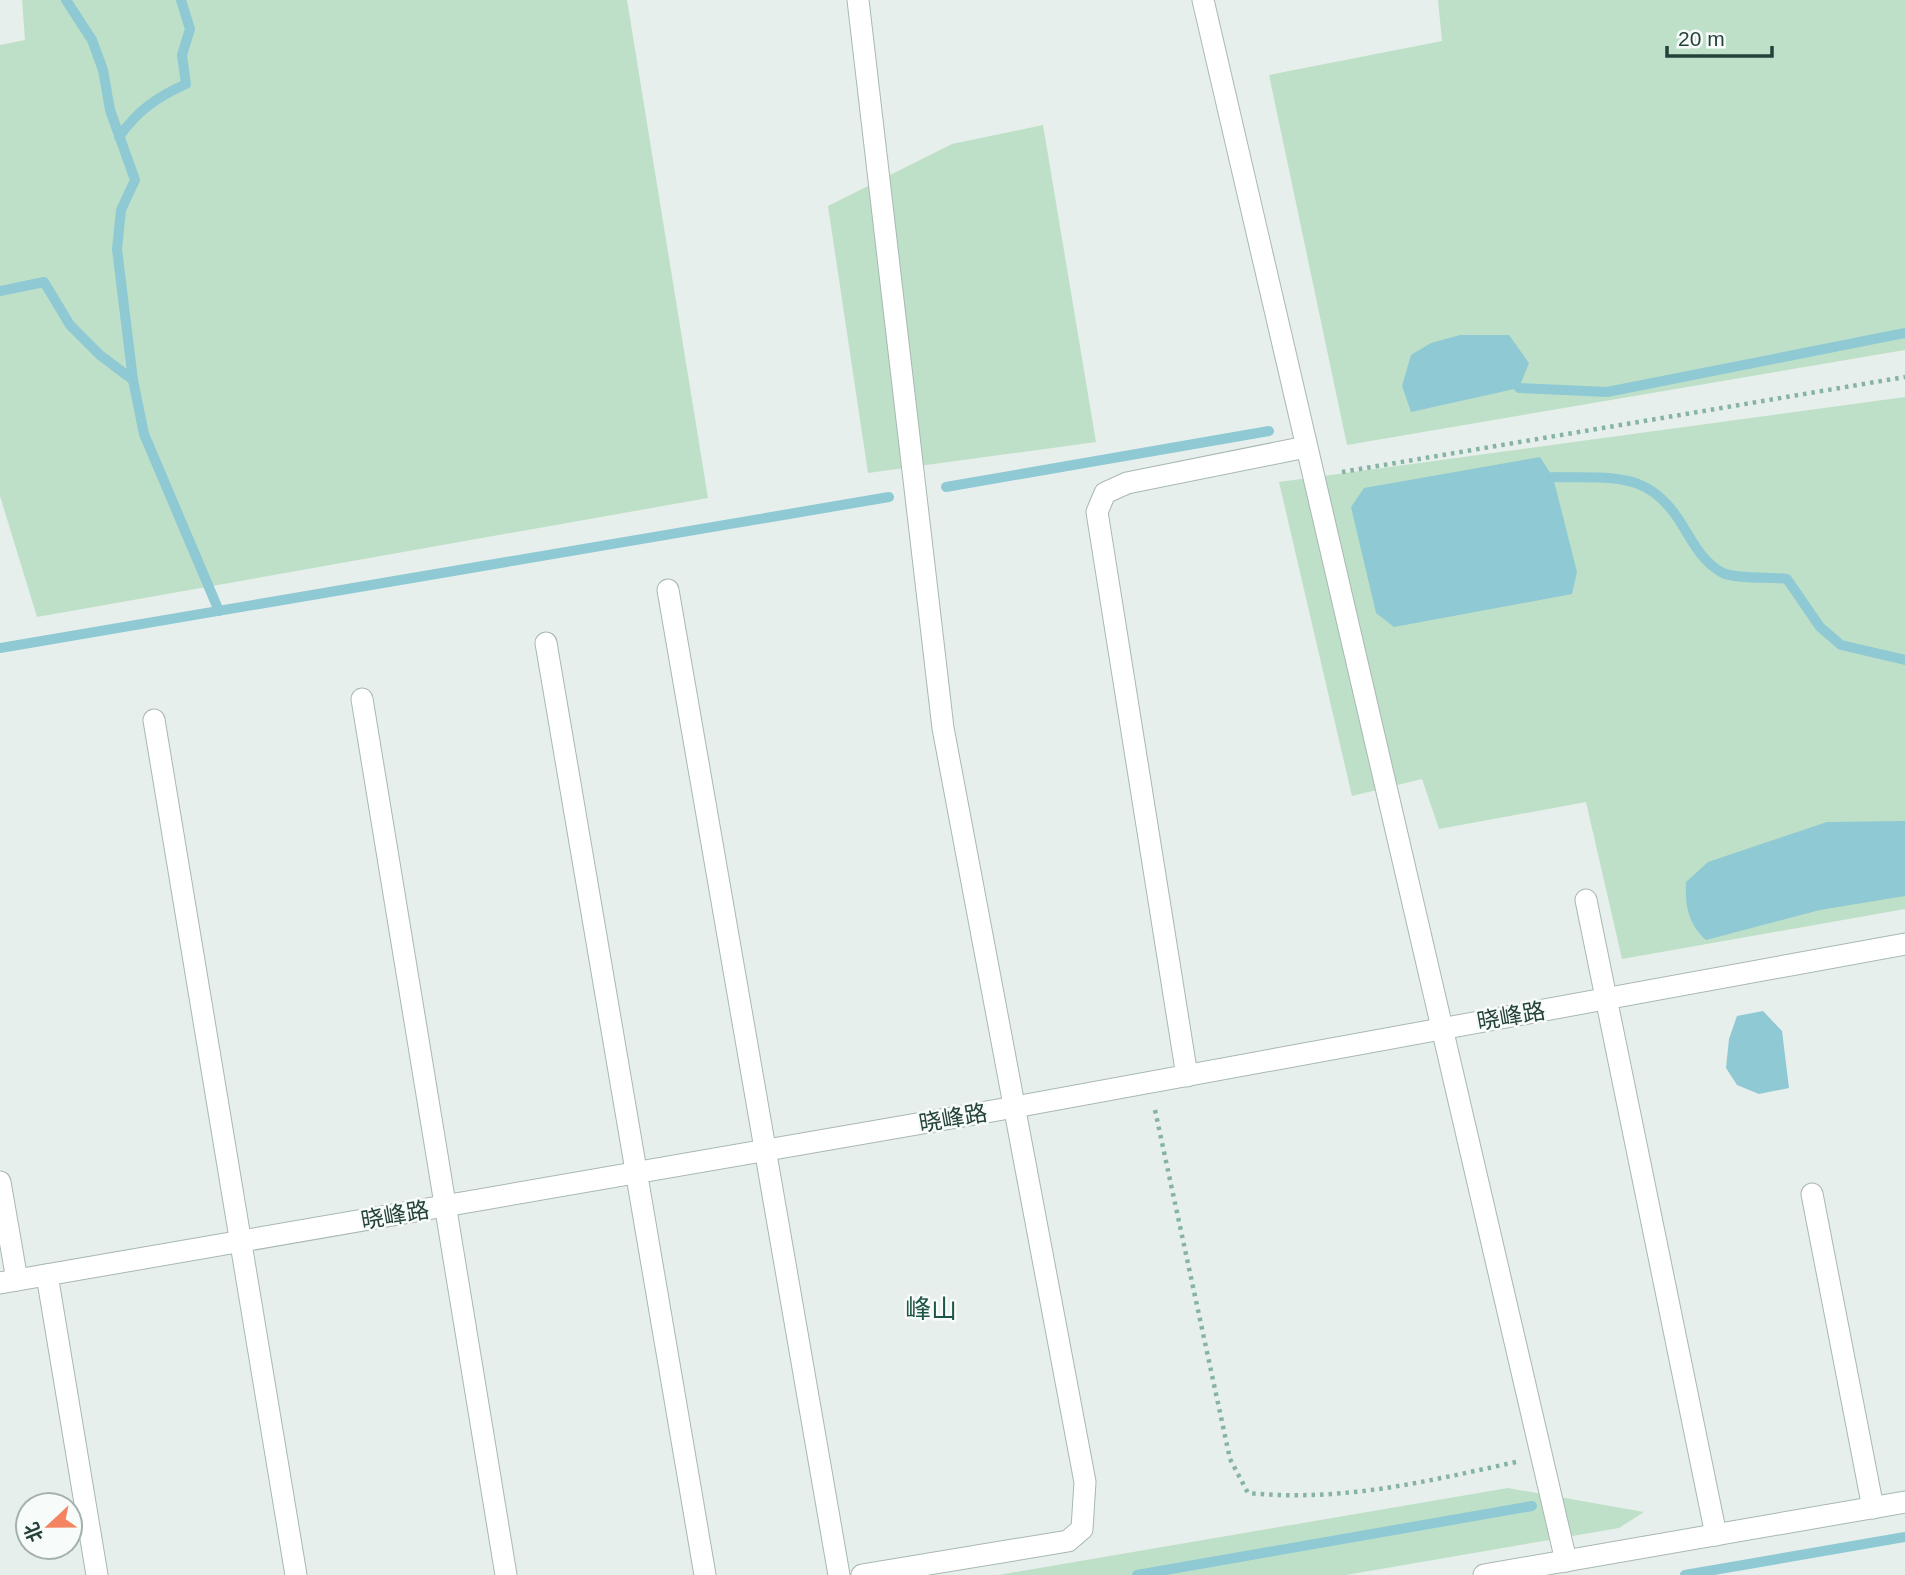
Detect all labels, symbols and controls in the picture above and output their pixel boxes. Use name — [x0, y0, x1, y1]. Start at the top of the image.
scale bar — [1667, 14, 1772, 58]
text: 20 m — [1678, 27, 1725, 50]
street label: 晓峰路 — [1475, 997, 1547, 1035]
street label: 晓峰路 — [917, 1099, 989, 1137]
street label: 晓峰路 — [359, 1196, 431, 1234]
district label: 峰山 — [905, 1294, 957, 1324]
north arrow — [14, 1491, 84, 1561]
text: 北 — [20, 1519, 47, 1545]

